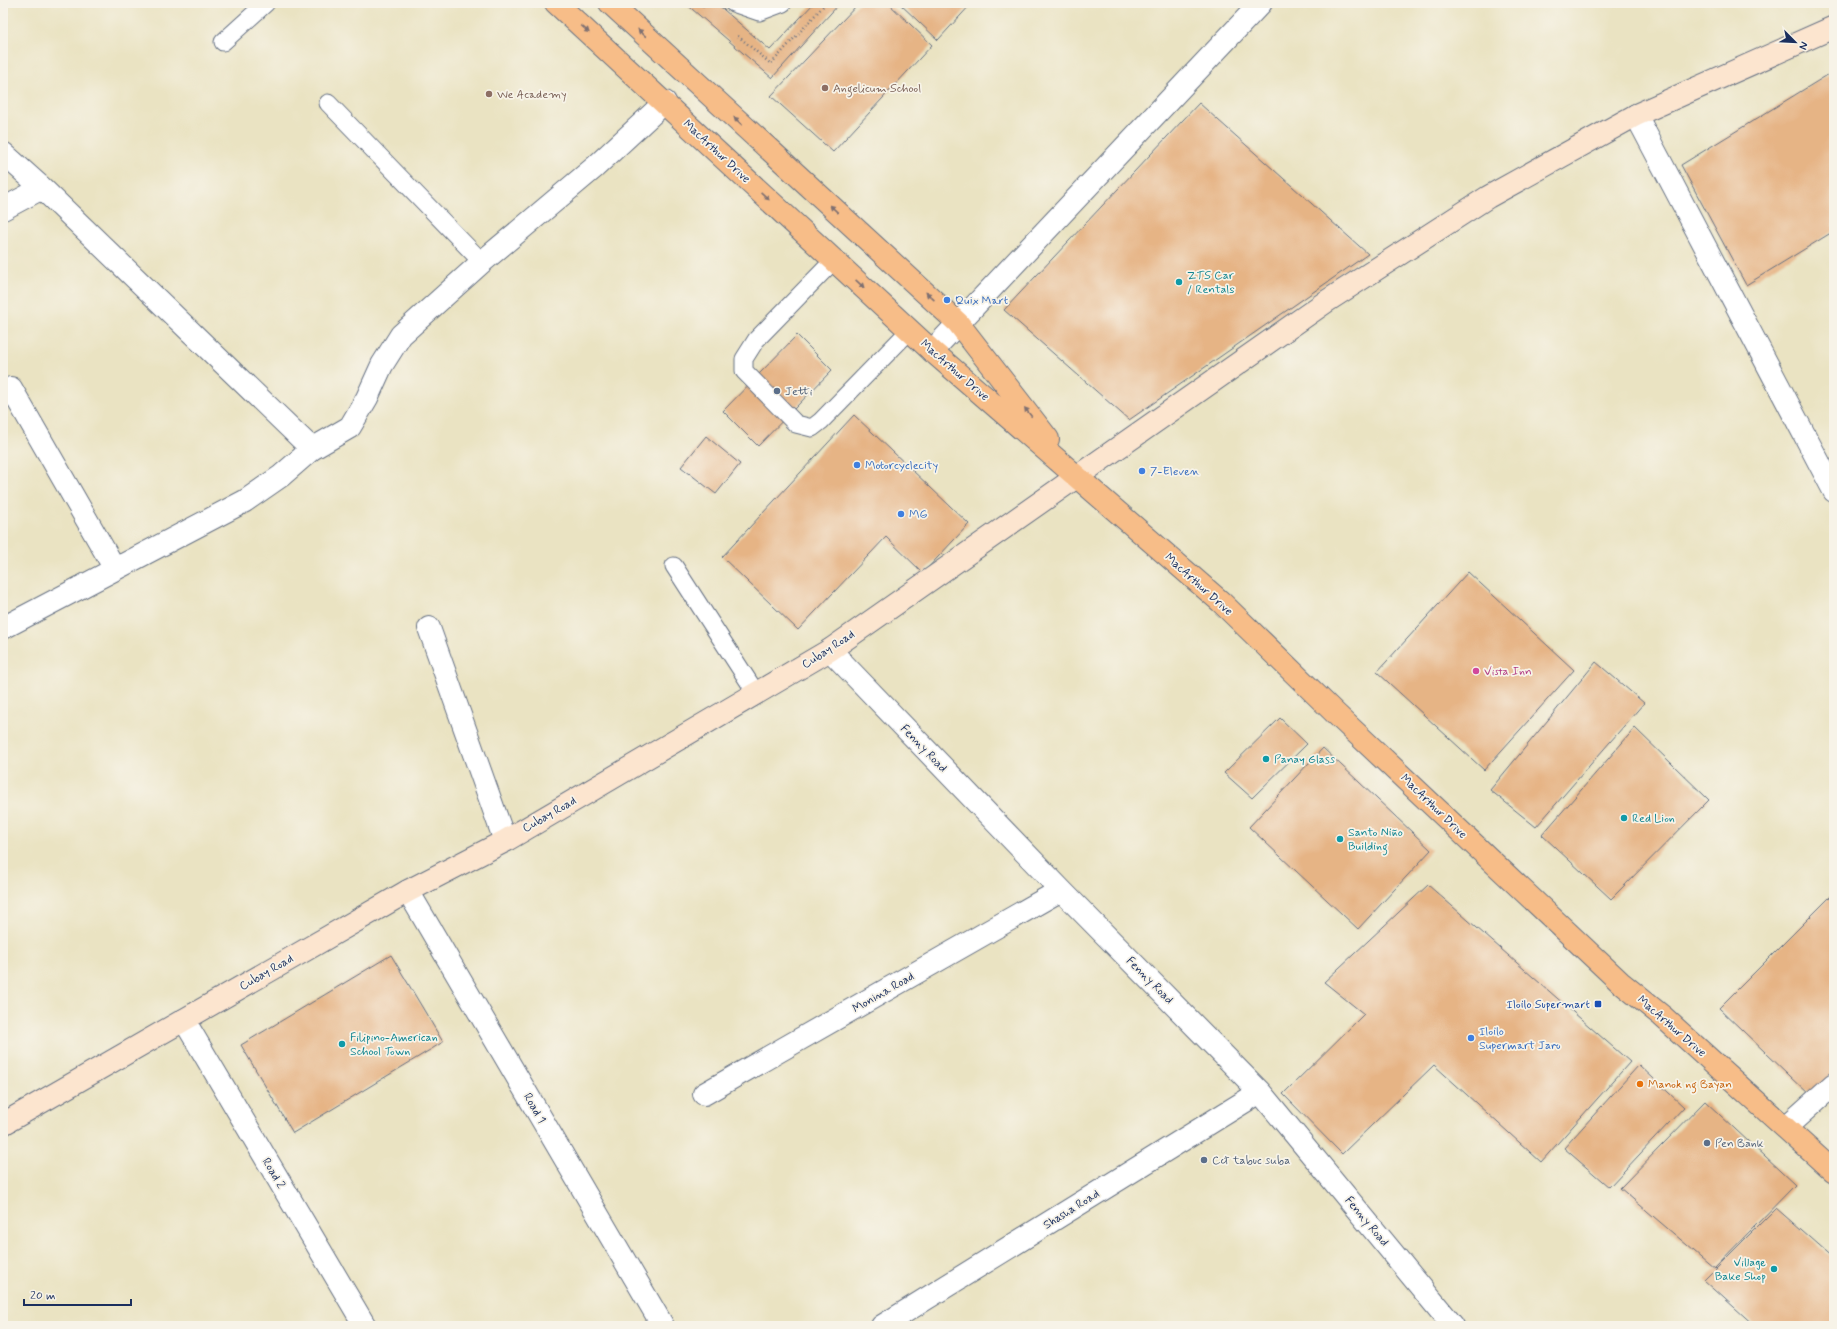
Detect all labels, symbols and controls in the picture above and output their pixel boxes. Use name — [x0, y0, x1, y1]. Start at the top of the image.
north arrow — [1775, 22, 1815, 62]
one-way arrow — [580, 24, 590, 34]
one-way arrow — [637, 28, 648, 37]
text: N — [1795, 39, 1811, 52]
place label: Angelicum School — [833, 81, 921, 98]
marker: Angelicum School — [820, 83, 830, 93]
place label: We Academy — [497, 87, 567, 103]
marker: We Academy — [484, 89, 494, 99]
street label: MacArthur Drive — [679, 116, 753, 187]
one-way arrow — [733, 116, 743, 125]
one-way arrow — [760, 191, 770, 200]
one-way arrow — [829, 204, 839, 213]
place label: ZTS Car / Rentals — [1187, 268, 1235, 298]
marker: ZTS Car / Rentals — [1174, 277, 1184, 287]
one-way arrow — [856, 279, 865, 288]
one-way arrow — [925, 292, 935, 301]
place label: Quix Mart — [955, 293, 1009, 309]
marker: Quix Mart — [942, 295, 952, 305]
street label: MacArthur Drive — [916, 336, 992, 405]
place label: Jetti — [785, 384, 813, 400]
marker: Jetti — [772, 386, 782, 396]
one-way arrow — [1023, 407, 1032, 418]
place label: Motorcyclecity — [865, 458, 939, 474]
marker: Motorcyclecity — [852, 460, 862, 470]
place label: 7-Eleven — [1150, 464, 1200, 480]
marker: 7-Eleven — [1137, 466, 1147, 476]
place label: MG — [909, 507, 928, 523]
marker: MG — [896, 509, 906, 519]
street label: MacArthur Drive — [1161, 550, 1236, 620]
street label: Cubay Road — [799, 627, 858, 673]
place label: Vista Inn — [1484, 664, 1532, 680]
marker: Vista Inn — [1471, 666, 1481, 676]
street label: Fenny Road — [896, 721, 950, 776]
place label: Panay Glass — [1274, 752, 1336, 768]
marker: Panay Glass — [1261, 754, 1271, 764]
street label: MacArthur Drive — [1397, 771, 1470, 843]
street label: Cubay Road — [520, 793, 579, 837]
place label: Red Lion — [1632, 811, 1675, 827]
marker: Red Lion — [1619, 813, 1629, 823]
place label: Santo Niño Building — [1348, 825, 1403, 856]
marker: Santo Niño Building — [1335, 834, 1345, 844]
street label: Cubay Road — [237, 951, 296, 995]
street label: Fenny Road — [1122, 954, 1176, 1008]
street label: Monina Road — [850, 969, 917, 1017]
street label: MacArthur Drive — [1633, 992, 1709, 1061]
place label: Iloilo Supermart — [1507, 997, 1590, 1013]
marker: Iloilo Supermart — [1593, 999, 1603, 1009]
place label: Iloilo Supermart Jaro — [1479, 1024, 1561, 1054]
place label: Filipino-American School Town — [350, 1030, 438, 1060]
marker: Iloilo Supermart Jaro — [1466, 1033, 1476, 1043]
marker: Filipino-American School Town — [337, 1039, 347, 1049]
place label: Manok ng Bayan — [1648, 1077, 1732, 1094]
marker: Manok ng Bayan — [1635, 1079, 1645, 1089]
street label: Road 1 — [519, 1090, 549, 1127]
place label: Pen Bank — [1715, 1136, 1764, 1152]
marker: Pen Bank — [1702, 1138, 1712, 1148]
place label: Cct tabuc suba — [1212, 1153, 1290, 1169]
street label: Road 2 — [258, 1155, 289, 1192]
marker: Cct tabuc suba — [1199, 1155, 1209, 1165]
street label: Shasha Road — [1040, 1186, 1103, 1233]
street label: Fenny Road — [1341, 1193, 1392, 1250]
place label: Village Bake Shop — [1715, 1255, 1766, 1285]
marker: Village Bake Shop — [1769, 1264, 1779, 1274]
scale bar — [24, 1281, 131, 1307]
text: 20 m — [30, 1288, 56, 1304]

